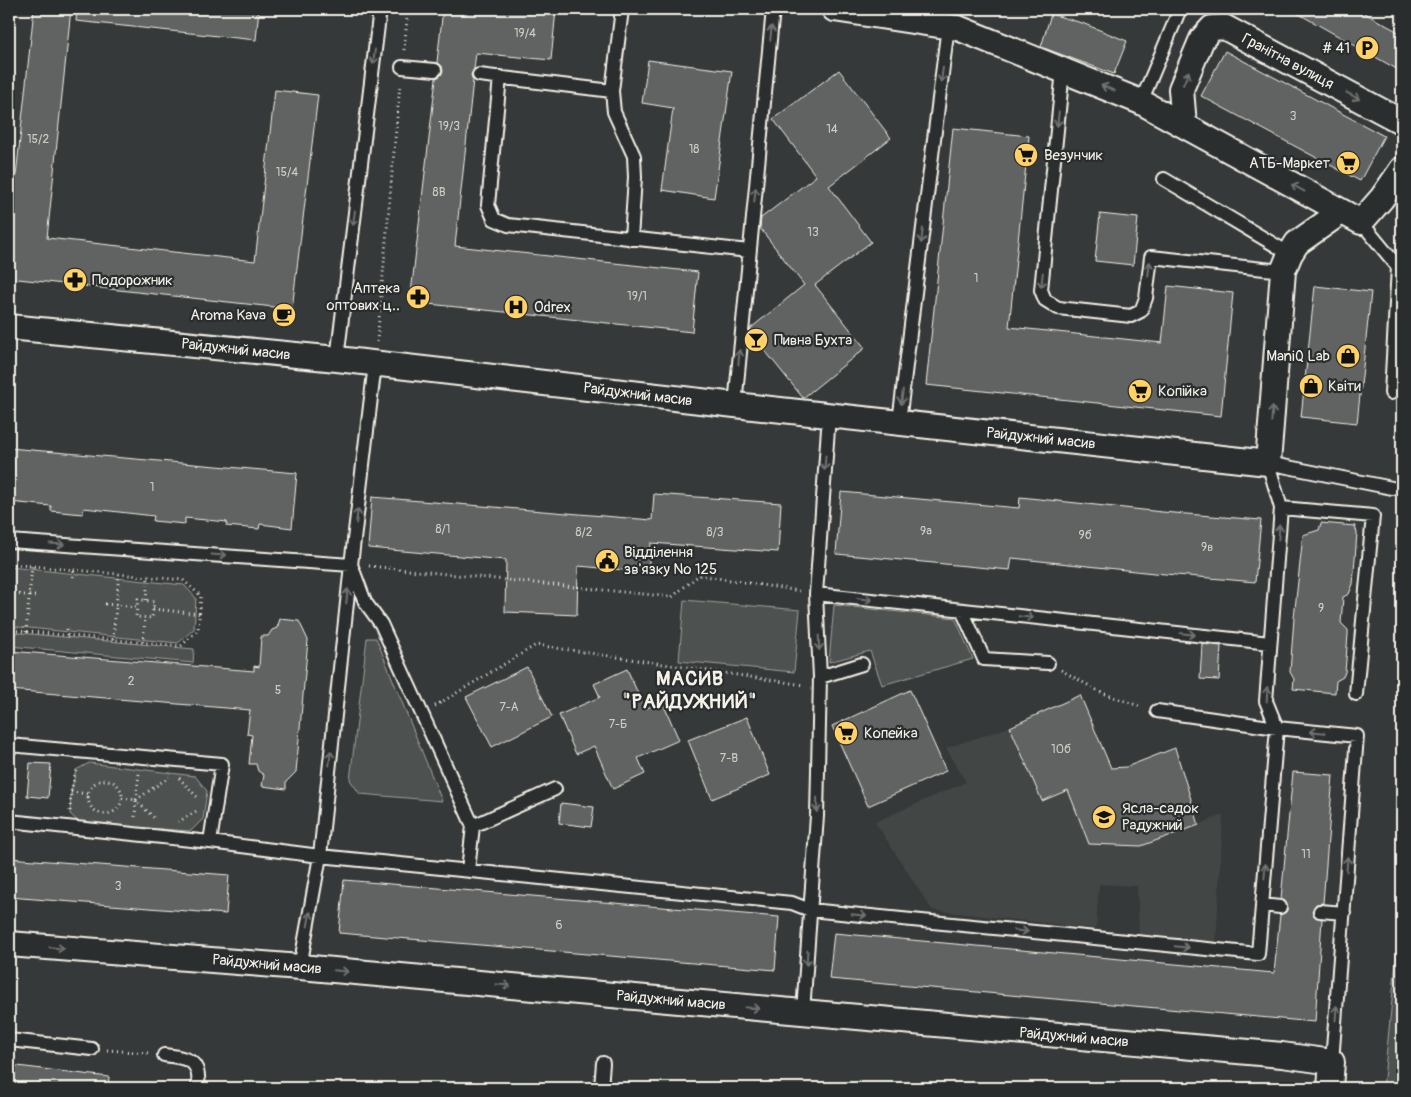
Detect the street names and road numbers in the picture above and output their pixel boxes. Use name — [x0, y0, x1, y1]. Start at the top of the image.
street label: Гранітна вулиця — [1239, 29, 1337, 94]
street label: Райдужний масив — [180, 334, 292, 365]
street label: Райдужний масив — [582, 378, 694, 411]
street label: Райдужний масив — [985, 423, 1097, 454]
street label: Райдужний масив — [211, 950, 322, 979]
street label: Райдужний масив — [615, 986, 726, 1015]
street label: Райдужний масив — [1018, 1023, 1129, 1052]

